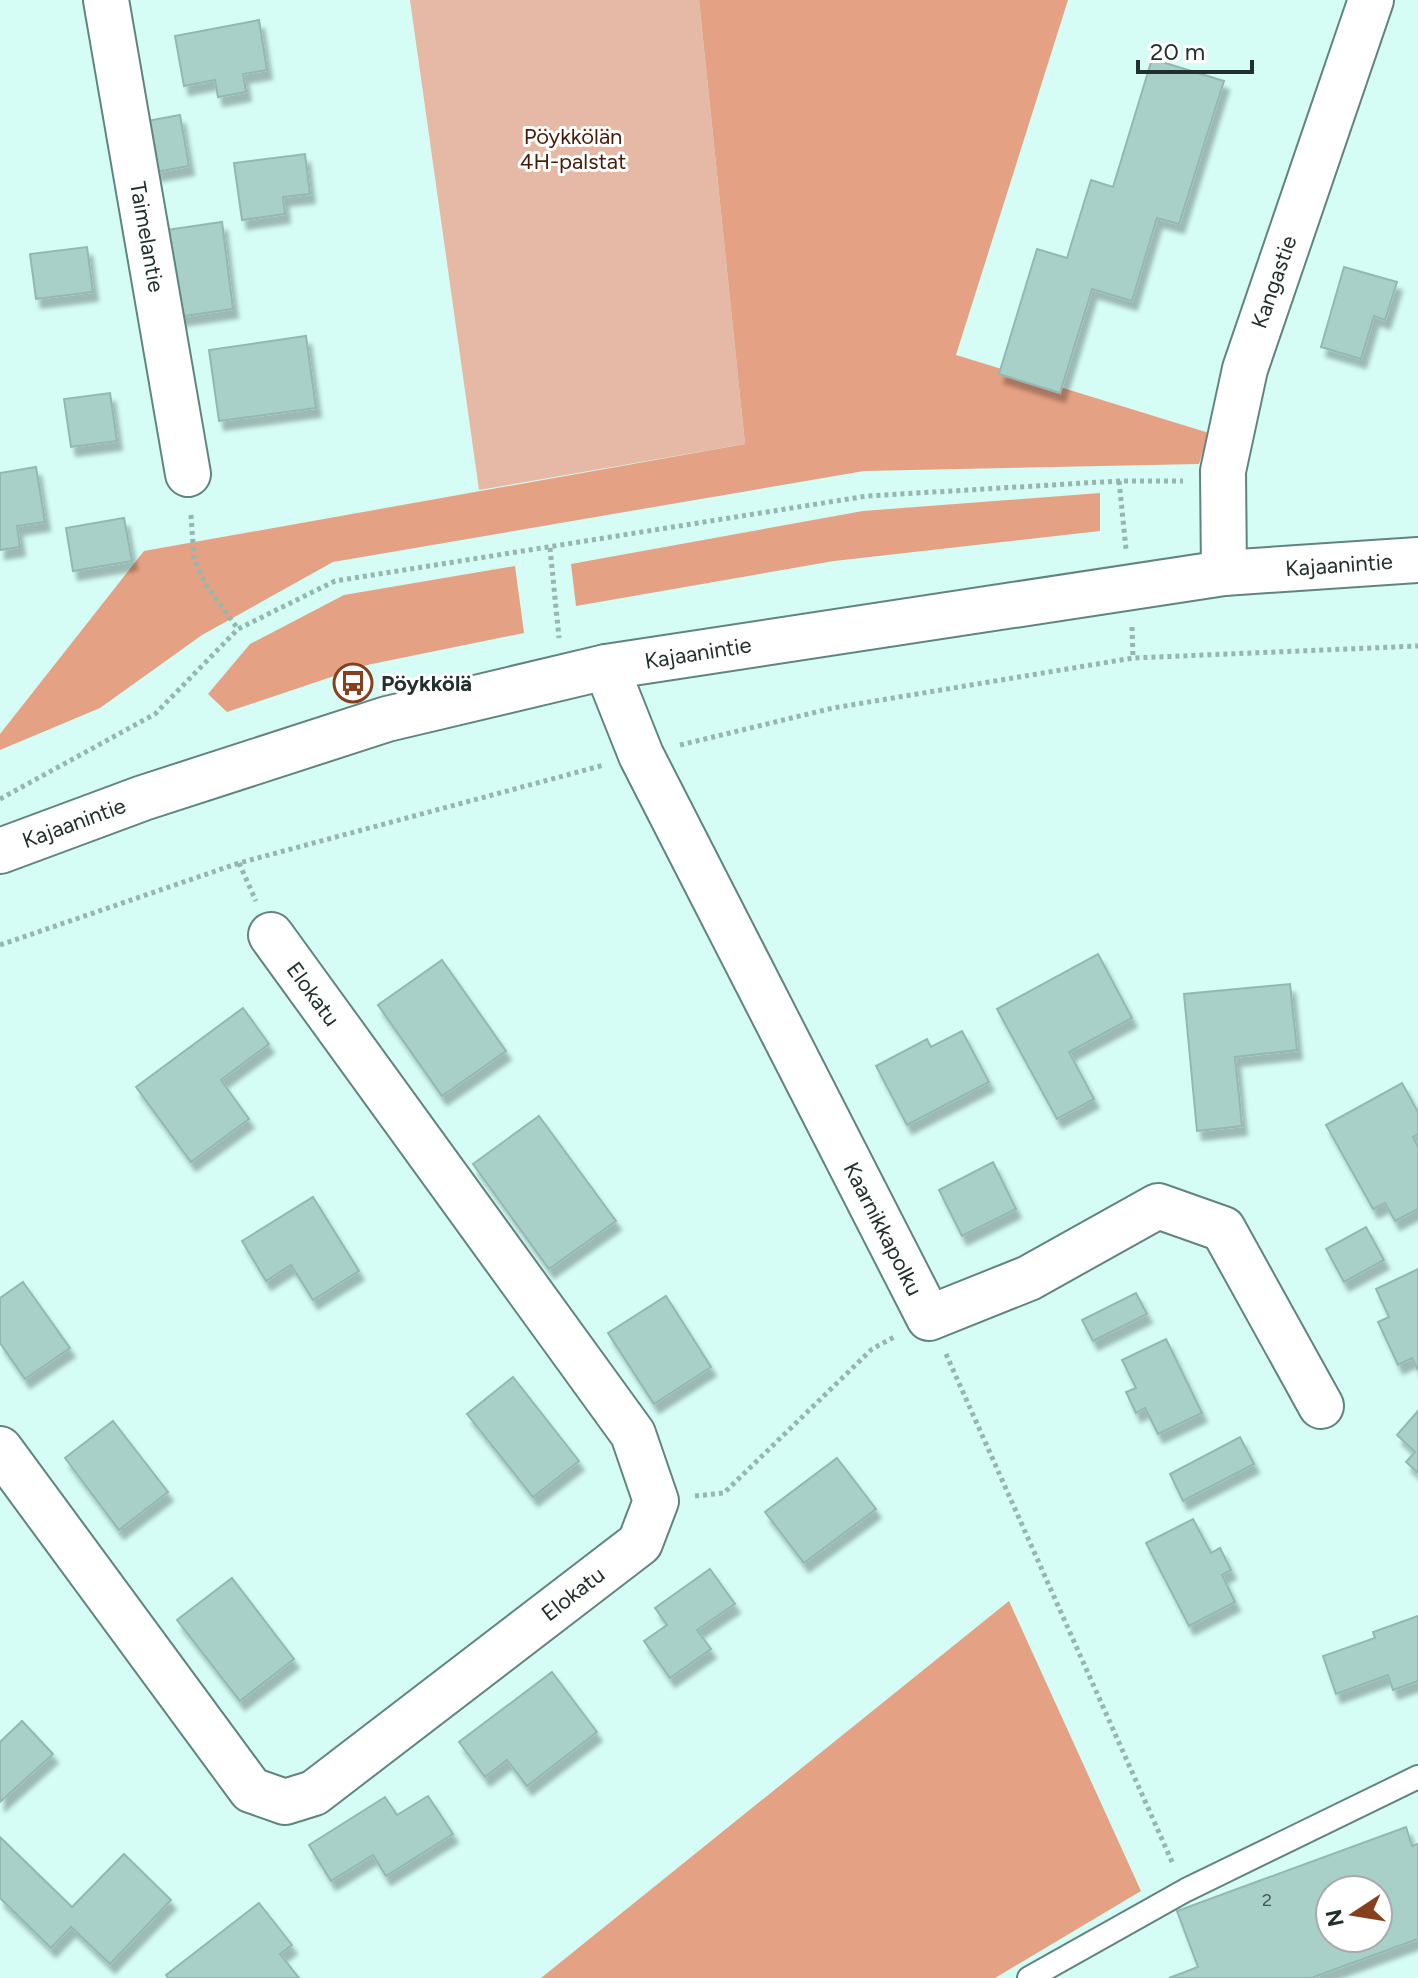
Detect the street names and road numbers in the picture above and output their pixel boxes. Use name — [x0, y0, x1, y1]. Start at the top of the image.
street label: Taimelantie — [124, 180, 170, 294]
street label: Kangastie — [1246, 232, 1302, 332]
street label: Kajaanintie — [1284, 548, 1394, 582]
street label: Kajaanintie — [643, 631, 753, 675]
street label: Kajaanintie — [19, 792, 129, 854]
street label: Elokatu — [281, 957, 345, 1031]
street label: Kaarnikkapolku — [838, 1158, 928, 1300]
street label: Elokatu — [536, 1561, 610, 1627]

